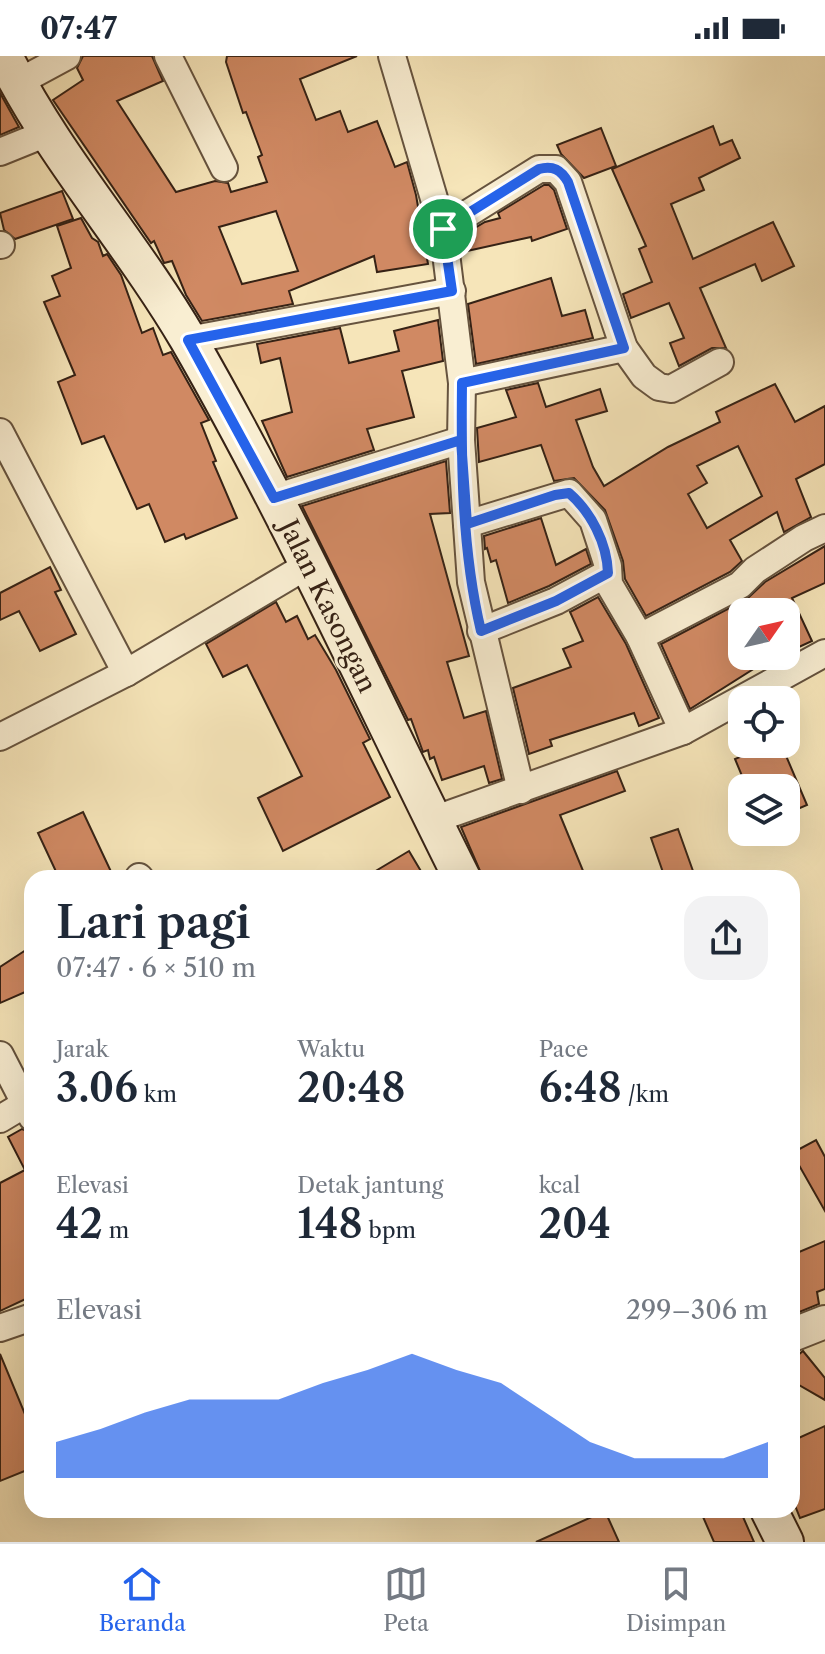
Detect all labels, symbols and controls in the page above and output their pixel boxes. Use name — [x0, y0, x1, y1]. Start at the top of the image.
text: 07:47 — [40, 10, 117, 47]
pin — [409, 195, 477, 263]
icon: arrive — [421, 207, 465, 251]
street label: Jalan Kasongan — [271, 511, 384, 698]
north arrow — [728, 598, 800, 670]
map controls — [728, 598, 800, 846]
button: locate — [728, 686, 800, 758]
button: layers — [728, 774, 800, 846]
text: Lari pagi — [56, 895, 250, 949]
button: share — [684, 896, 768, 980]
text: 07:47 · 6 × 510 m — [56, 952, 256, 984]
text: Jarak — [56, 1036, 109, 1063]
text: Waktu — [297, 1036, 365, 1063]
text: Pace — [539, 1036, 588, 1063]
text: 3.06 — [56, 1063, 138, 1112]
text: 20:48 — [297, 1063, 406, 1112]
text: 6:48 — [539, 1063, 622, 1112]
text: km — [138, 1081, 177, 1108]
text: /km — [622, 1081, 669, 1108]
text: Elevasi — [56, 1172, 129, 1199]
text: Detak jantung — [297, 1172, 443, 1199]
text: kcal — [539, 1172, 580, 1199]
text: 42 — [56, 1199, 103, 1248]
text: 148 — [297, 1199, 363, 1248]
text: 204 — [539, 1199, 611, 1248]
text: m — [103, 1217, 129, 1244]
text: bpm — [363, 1217, 416, 1244]
text: Elevasi — [56, 1294, 142, 1326]
text: 299–306 m — [626, 1294, 768, 1326]
tab: Beranda — [99, 1562, 186, 1637]
tab: Peta — [383, 1562, 429, 1637]
tab: Disimpan — [626, 1562, 726, 1637]

